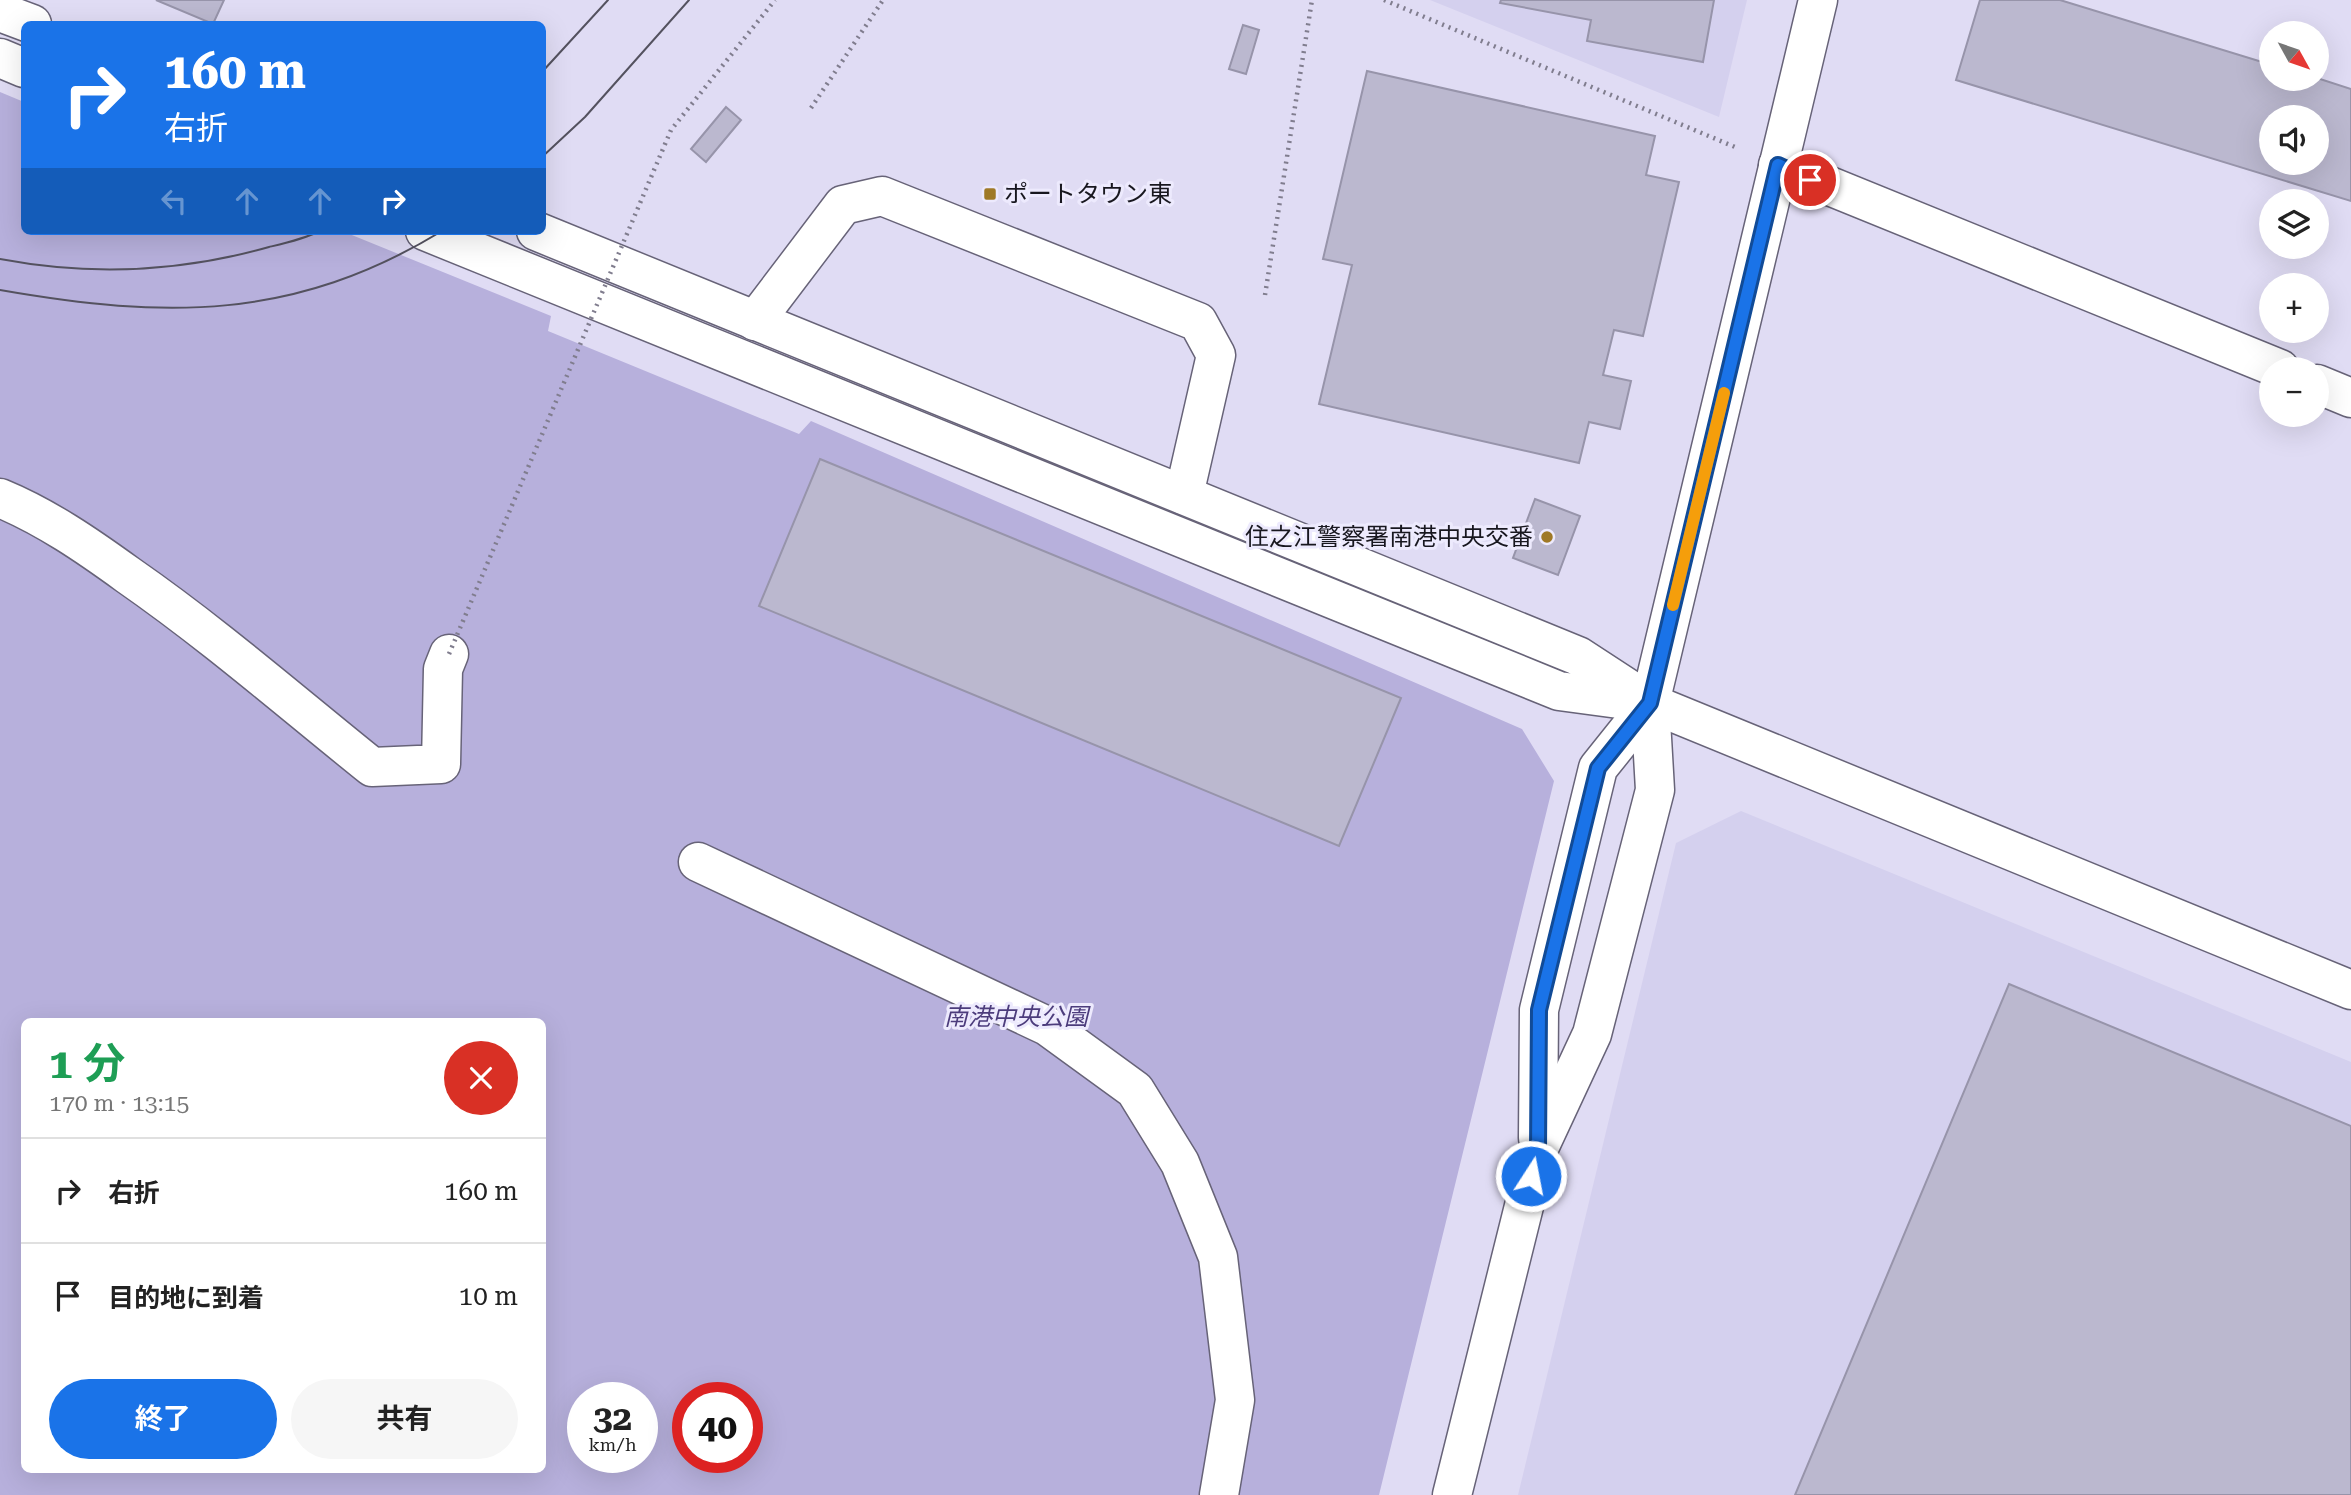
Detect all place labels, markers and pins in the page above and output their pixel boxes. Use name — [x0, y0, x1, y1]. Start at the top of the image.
pin — [1780, 150, 1840, 210]
place label: ポートタウン東 — [1004, 180, 1172, 208]
marker: ポートタウン東 — [982, 186, 998, 202]
place label: 住之江警察署南港中央交番 — [1245, 523, 1533, 551]
marker: 住之江警察署南港中央交番 — [1539, 529, 1555, 545]

